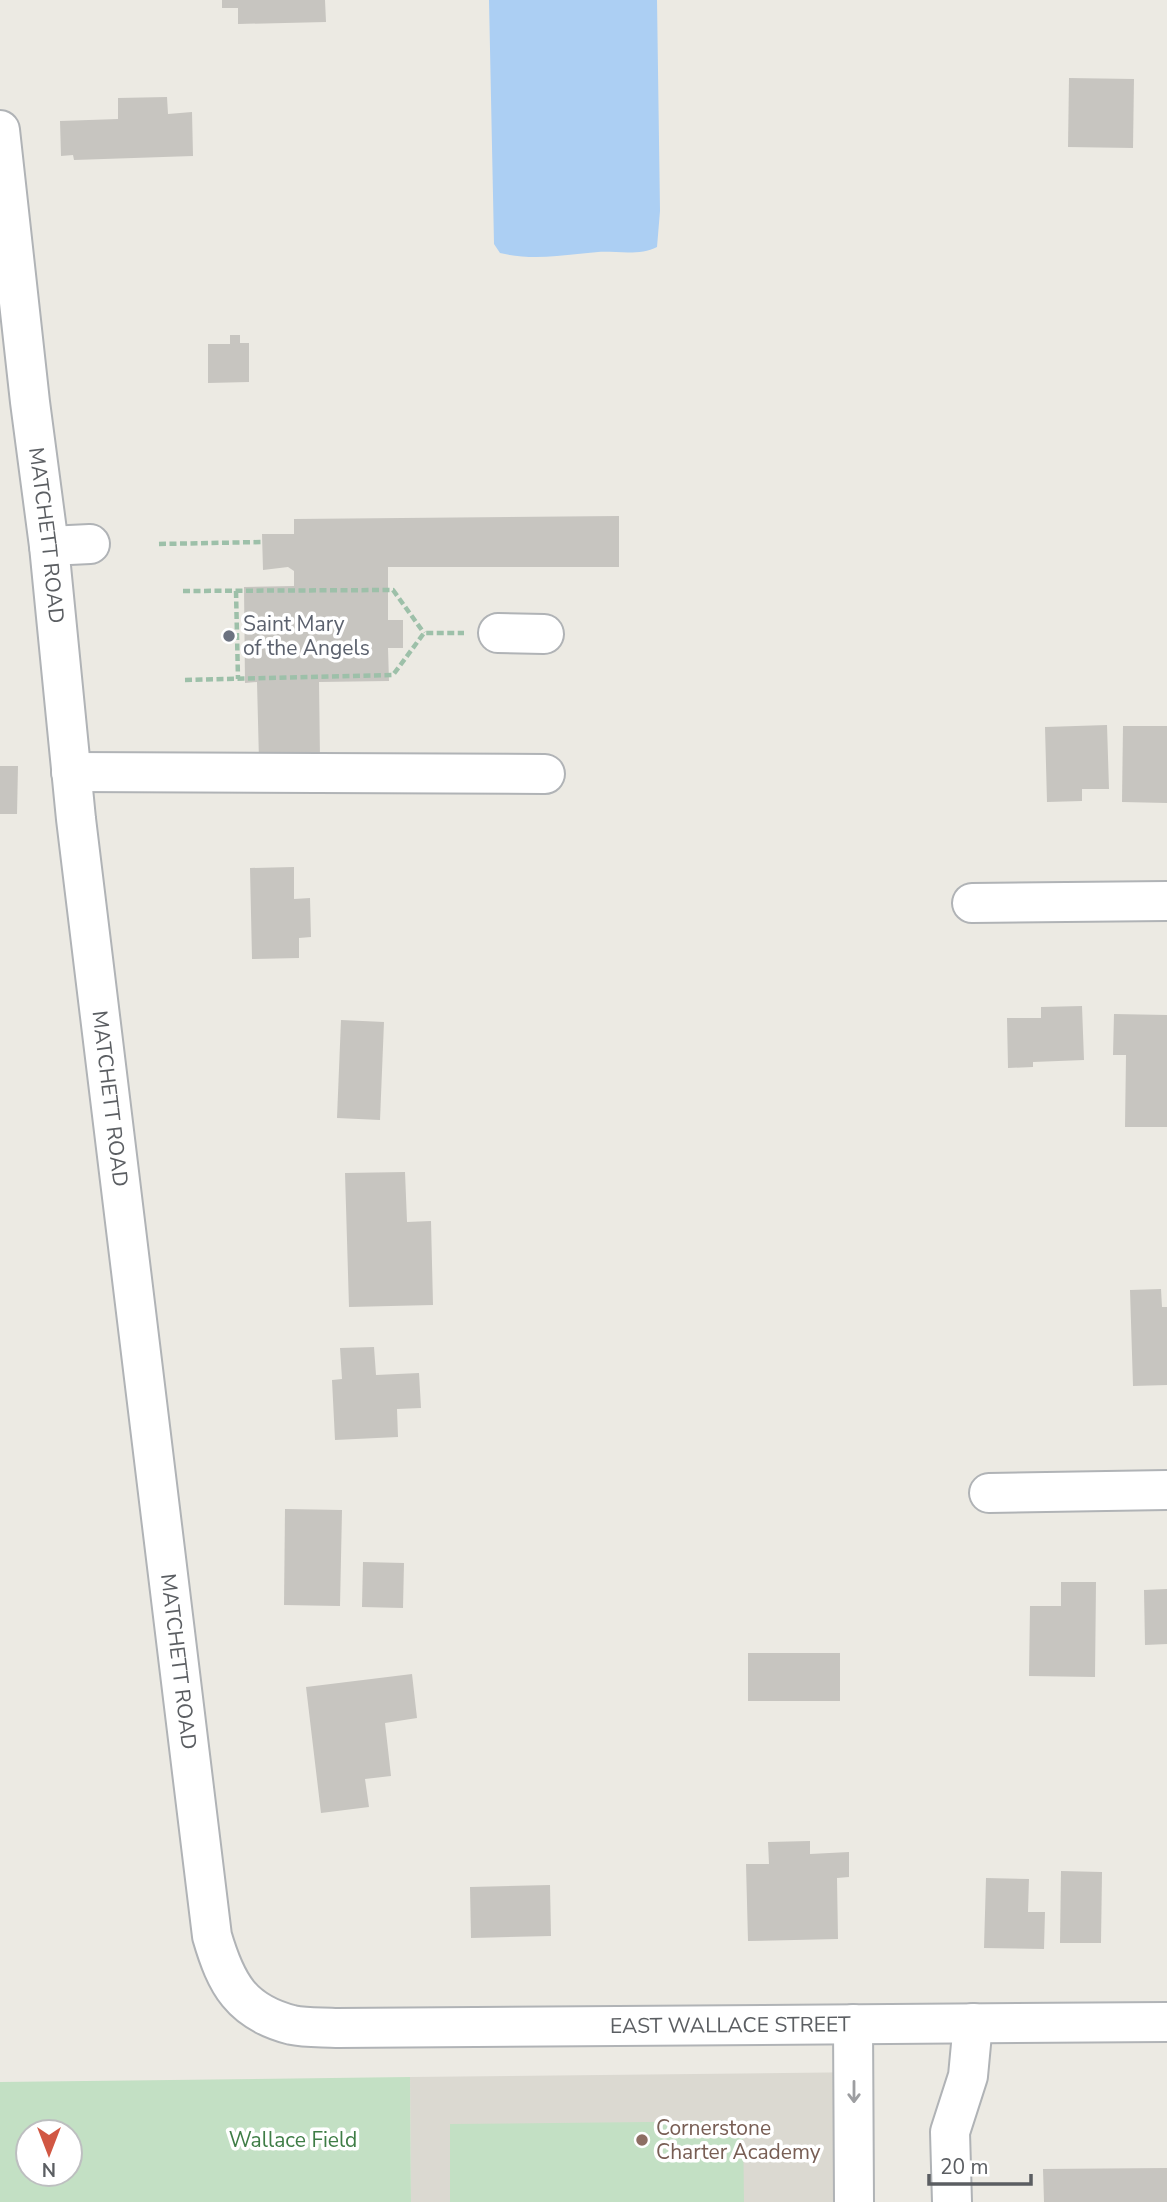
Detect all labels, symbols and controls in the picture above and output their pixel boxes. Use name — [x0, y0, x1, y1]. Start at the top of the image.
street label: MATCHETT ROAD — [22, 446, 71, 625]
place label: Saint Mary of the Angels — [243, 610, 370, 662]
marker: Saint Mary of the Angels — [221, 628, 237, 644]
street label: MATCHETT ROAD — [85, 1009, 135, 1188]
street label: MATCHETT ROAD — [154, 1572, 203, 1751]
street label: EAST WALLACE STREET — [610, 2010, 851, 2040]
one-way arrow — [847, 2080, 861, 2103]
place label: Cornerstone Charter Academy — [656, 2114, 821, 2166]
north arrow — [14, 2118, 84, 2188]
park label: Wallace Field — [229, 2126, 357, 2154]
marker: Cornerstone Charter Academy — [634, 2132, 650, 2148]
scale bar — [929, 2142, 1030, 2186]
text: 20 m — [940, 2153, 989, 2181]
text: N — [42, 2156, 56, 2182]

